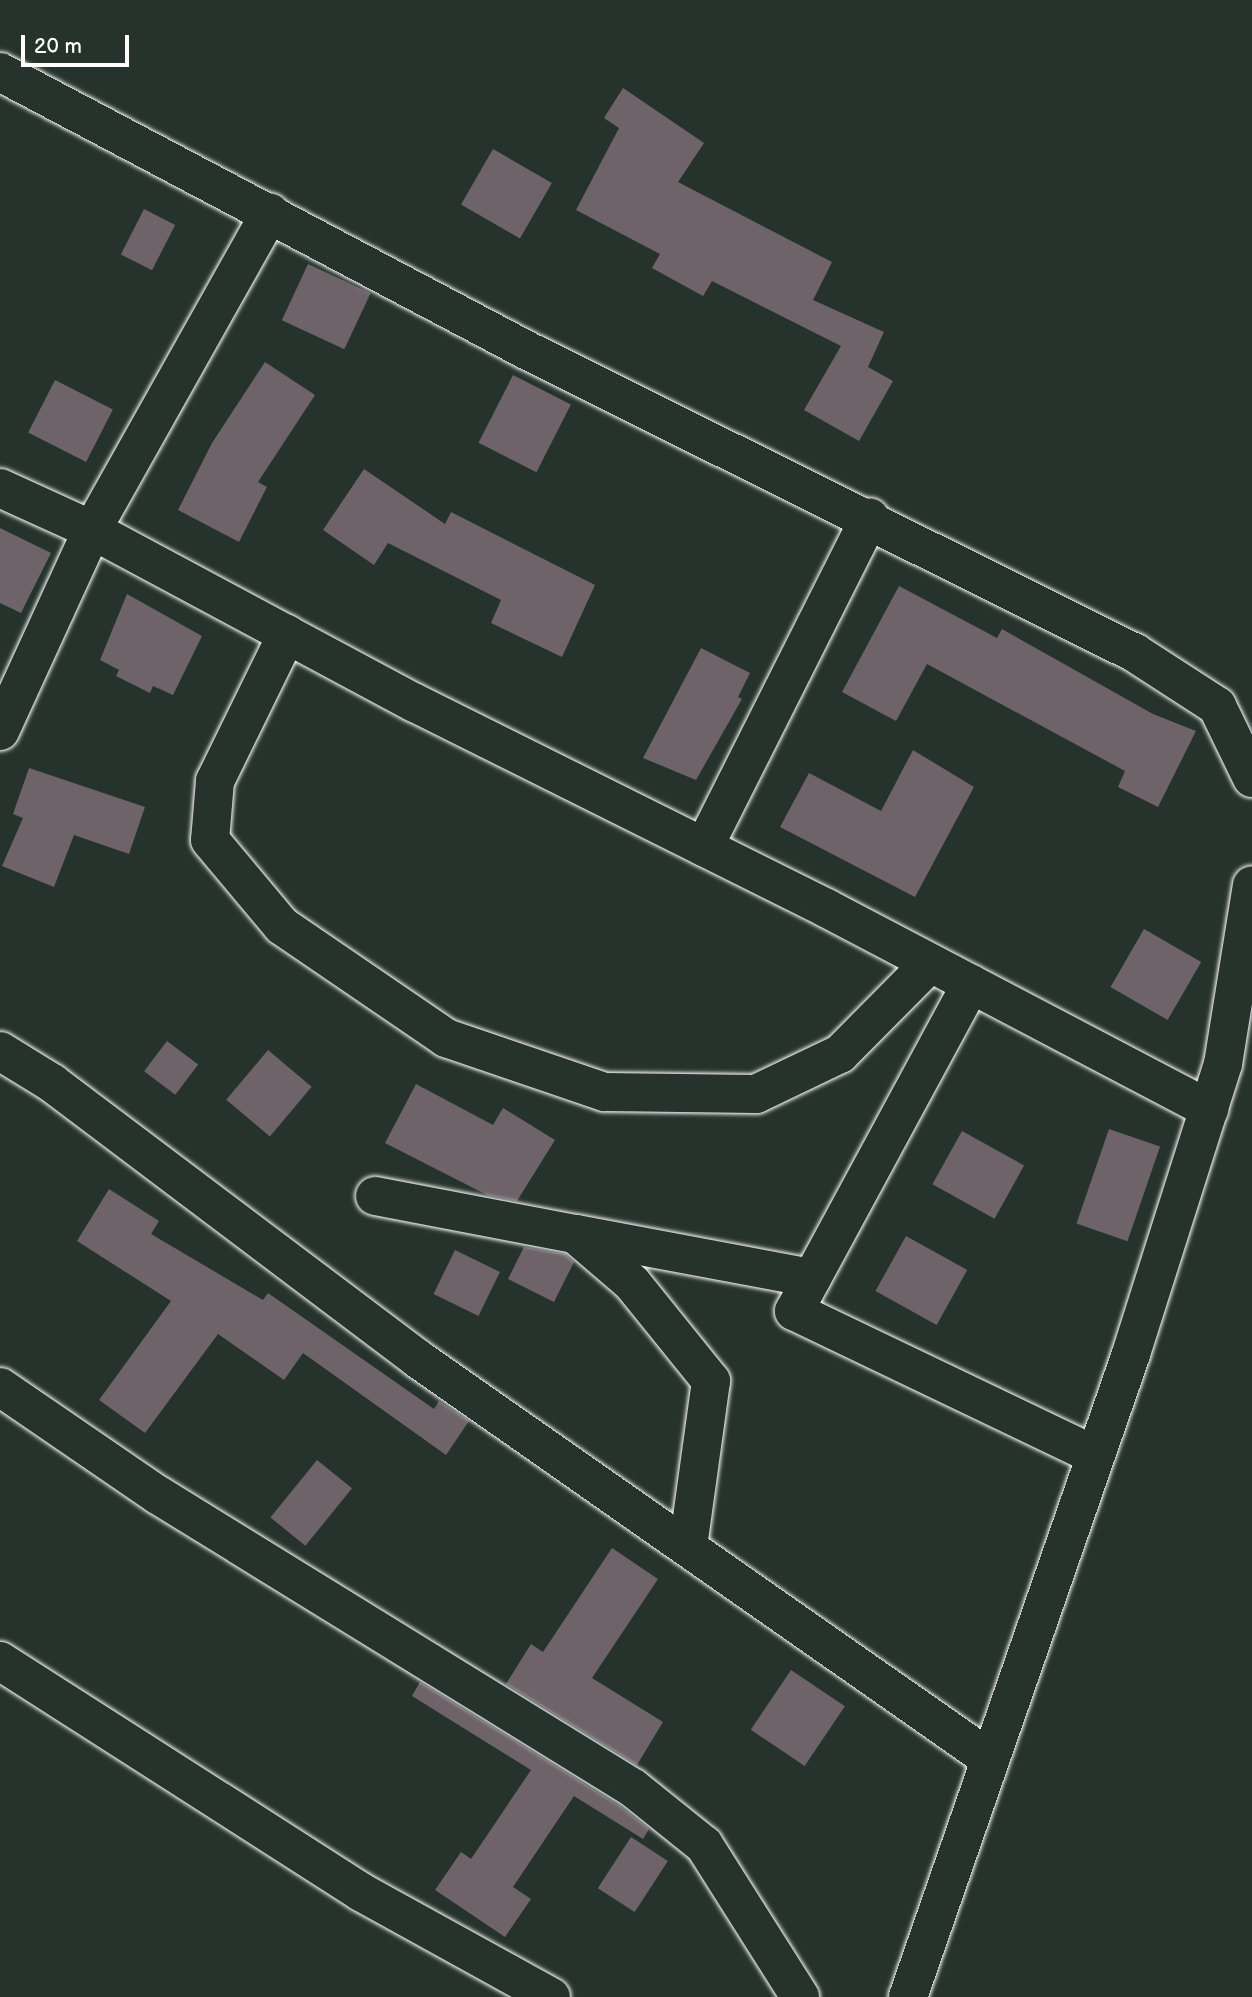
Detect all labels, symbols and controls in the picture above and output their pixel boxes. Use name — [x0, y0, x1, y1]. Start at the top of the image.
scale bar — [24, 21, 133, 65]
text: 20 m — [34, 34, 82, 59]

